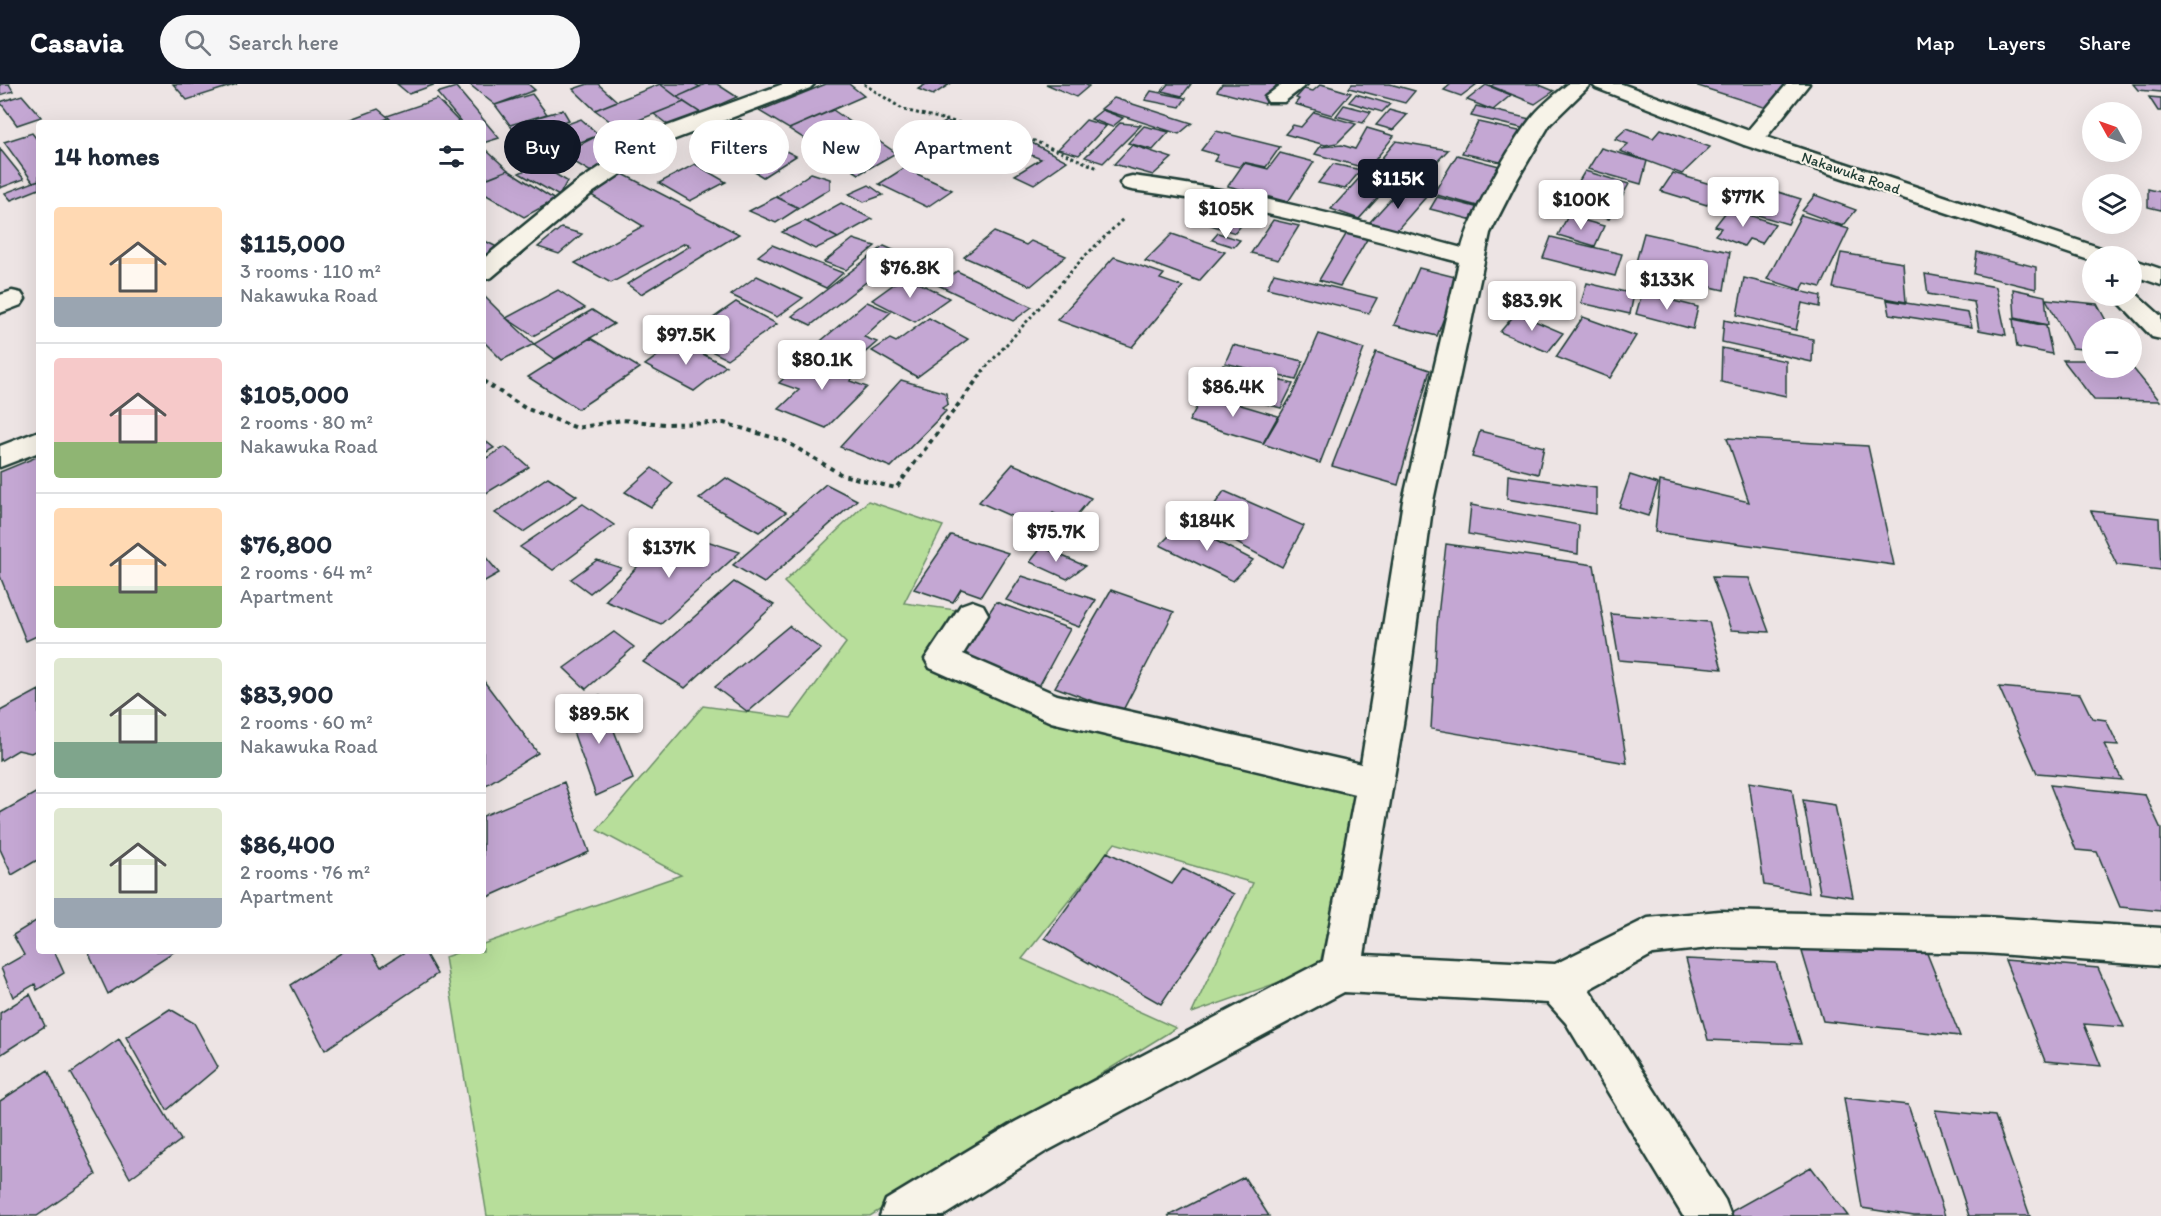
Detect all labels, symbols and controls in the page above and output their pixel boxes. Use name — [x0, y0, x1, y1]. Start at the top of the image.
search box — [160, 15, 580, 69]
text: Casavia — [30, 25, 124, 59]
icon: search — [181, 26, 214, 59]
text: Search here — [229, 29, 339, 56]
text: Map — [1916, 30, 1955, 55]
text: Layers — [1988, 30, 2046, 55]
text: Share — [2079, 30, 2131, 55]
north arrow — [2082, 102, 2142, 162]
map controls — [2082, 102, 2142, 378]
chip: Buy — [504, 120, 581, 174]
chip: Rent — [593, 120, 677, 174]
chip: Filters — [689, 120, 789, 174]
chip: New — [801, 120, 881, 174]
chip: Apartment — [893, 120, 1033, 174]
text: 14 homes — [54, 140, 160, 172]
icon: filters — [435, 140, 468, 173]
street label: Nakawuka Road — [1799, 148, 1903, 199]
pin: $115K — [1356, 159, 1440, 210]
text: $115K — [1372, 166, 1424, 190]
button: layers — [2082, 174, 2142, 234]
pin: $77K — [1707, 177, 1779, 228]
pin: $100K — [1539, 180, 1623, 231]
text: $77K — [1722, 184, 1764, 208]
text: $100K — [1553, 187, 1609, 211]
pin: $105K — [1184, 189, 1268, 240]
text: $105K — [1198, 196, 1254, 220]
text: $115,000 — [240, 227, 345, 259]
icon: home — [102, 231, 174, 303]
button: + — [2082, 246, 2142, 306]
pin: $76.8K — [861, 248, 959, 299]
text: $76.8K — [880, 255, 940, 279]
text: 3 rooms · 110 m² — [240, 259, 381, 283]
pin: $133K — [1625, 260, 1709, 311]
text: $133K — [1640, 267, 1694, 291]
pin: $83.9K — [1483, 281, 1581, 332]
text: Nakawuka Road — [240, 283, 378, 307]
text: $83.9K — [1502, 288, 1562, 312]
pin: $97.5K — [637, 315, 735, 366]
button: − — [2082, 318, 2142, 378]
text: $97.5K — [657, 322, 715, 346]
pin: $80.1K — [773, 340, 871, 391]
text: $80.1K — [792, 347, 852, 371]
pin: $86.4K — [1184, 367, 1282, 418]
text: $86.4K — [1202, 374, 1264, 398]
text: $105,000 — [240, 378, 349, 410]
icon: home — [102, 382, 174, 454]
text: 2 rooms · 80 m² — [240, 410, 373, 434]
text: Nakawuka Road — [240, 434, 378, 458]
pin: $184K — [1165, 501, 1249, 552]
text: $184K — [1179, 508, 1235, 532]
pin: $75.7K — [1007, 512, 1105, 563]
text: $75.7K — [1027, 519, 1085, 543]
text: $76,800 — [240, 528, 332, 560]
pin: $137K — [627, 528, 711, 579]
icon: home — [102, 532, 174, 604]
text: $137K — [642, 535, 696, 559]
text: 2 rooms · 64 m² — [240, 560, 372, 584]
text: Apartment — [240, 584, 333, 608]
text: $83,900 — [240, 678, 333, 710]
icon: home — [102, 682, 174, 754]
pin: $89.5K — [550, 694, 648, 745]
text: $89.5K — [569, 701, 629, 725]
text: 2 rooms · 60 m² — [240, 710, 373, 734]
text: Nakawuka Road — [240, 734, 378, 758]
text: $86,400 — [240, 828, 335, 860]
icon: home — [102, 832, 174, 904]
text: 2 rooms · 76 m² — [240, 860, 370, 884]
text: Apartment — [240, 884, 333, 908]

